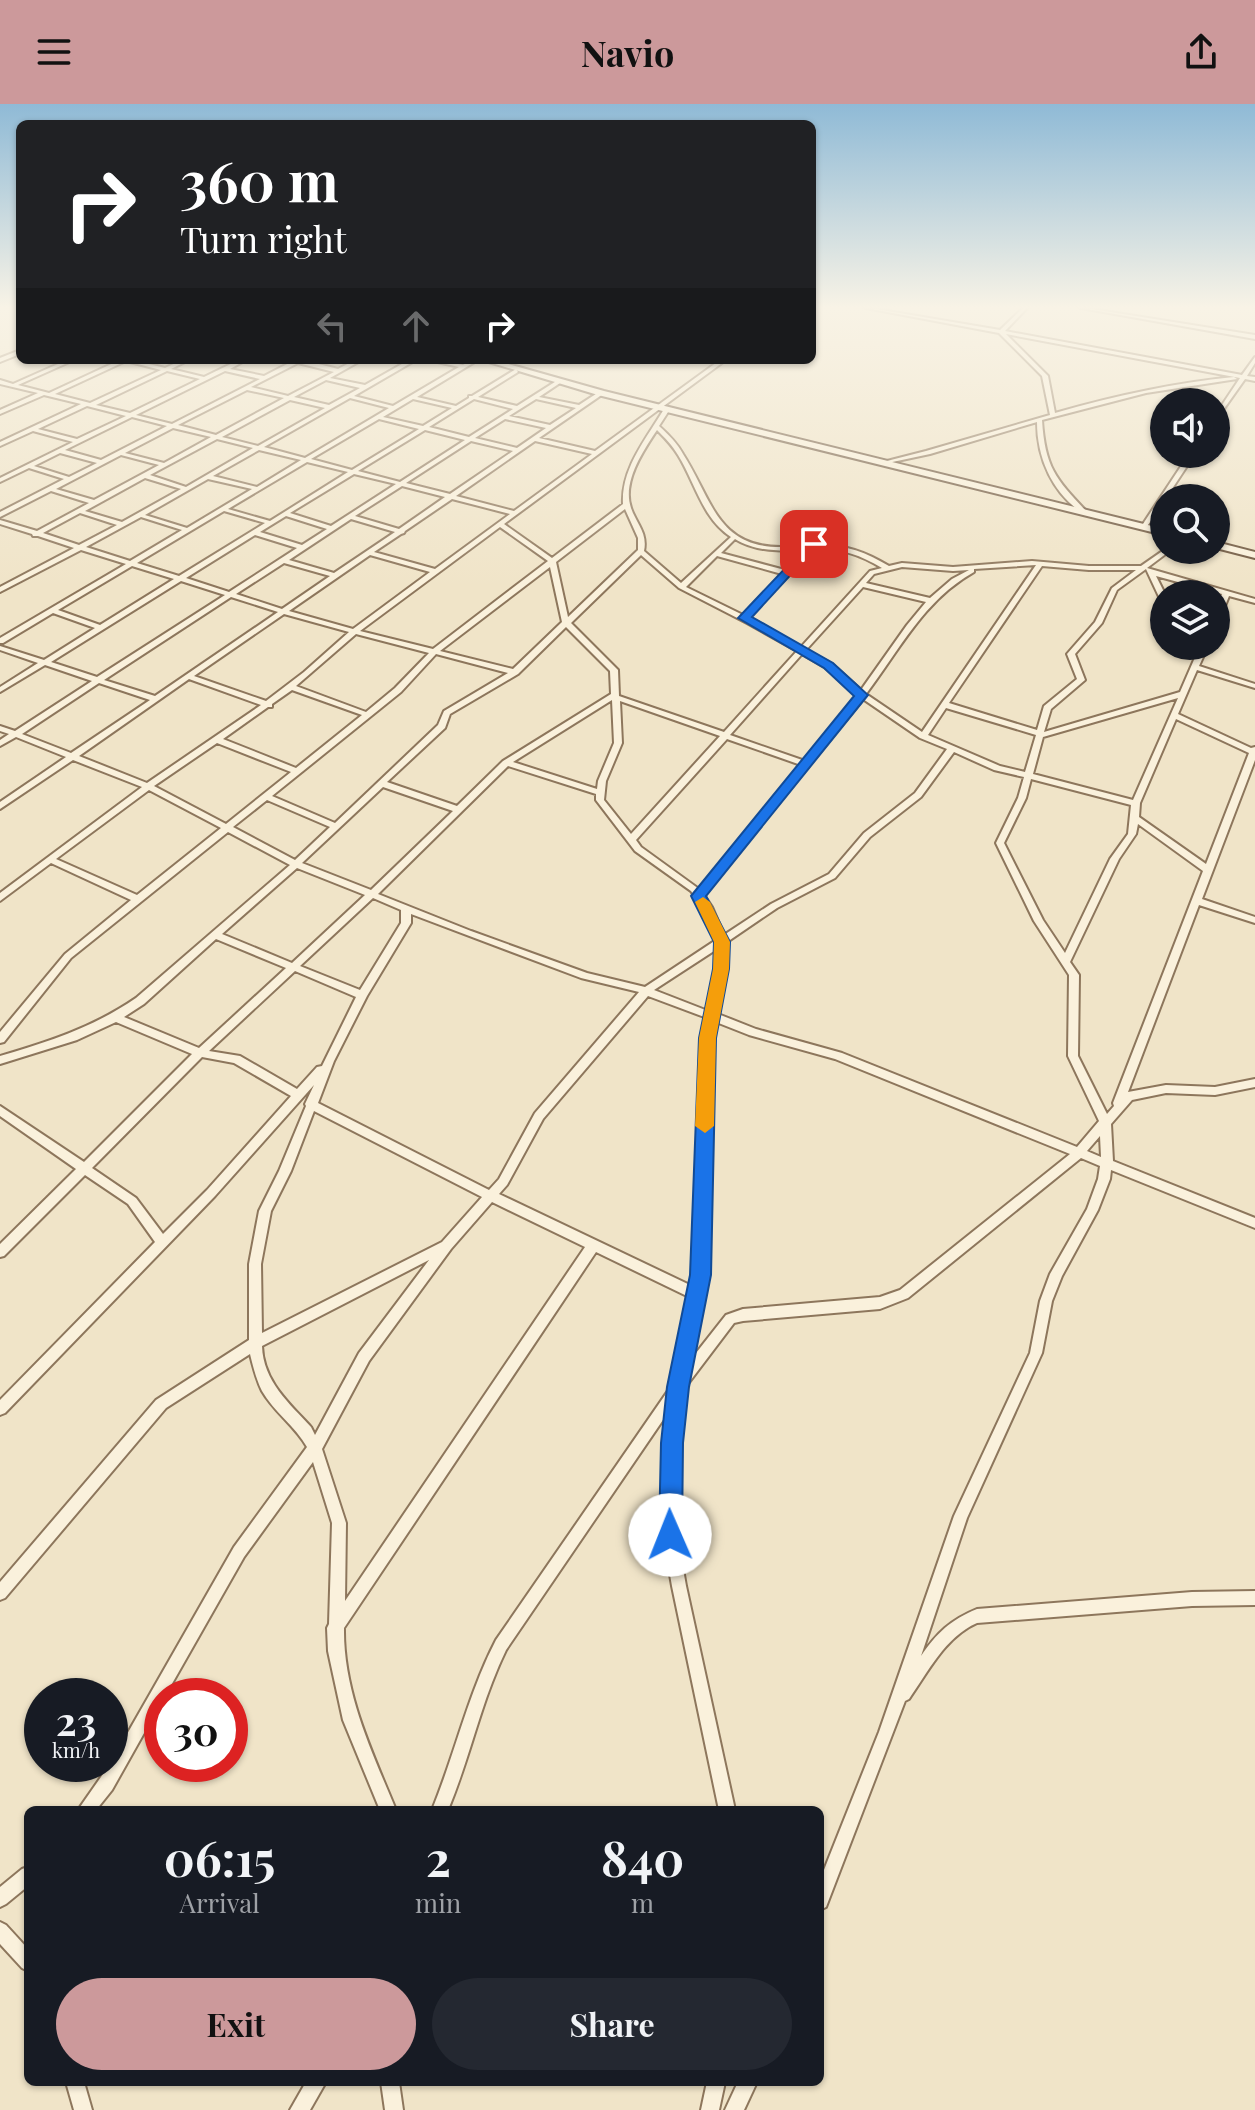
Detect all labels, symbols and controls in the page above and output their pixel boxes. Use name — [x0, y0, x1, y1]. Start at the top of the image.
text: Navio — [581, 28, 674, 76]
icon: menu — [32, 30, 76, 74]
icon: share — [1179, 30, 1223, 74]
text: 360 m — [180, 142, 339, 217]
icon: right — [48, 152, 152, 256]
text: Turn right — [180, 214, 347, 262]
icon: left — [310, 304, 354, 348]
icon: ahead — [394, 304, 438, 348]
icon: right — [478, 304, 522, 348]
map controls — [1150, 388, 1230, 660]
button: sound — [1150, 388, 1230, 468]
button: search — [1150, 484, 1230, 564]
pin — [780, 510, 848, 578]
icon: arrive — [792, 522, 836, 566]
button: layers — [1150, 580, 1230, 660]
position arrow — [628, 1493, 712, 1577]
speed limit sign: 30 — [144, 1678, 248, 1782]
text: 23 — [56, 1693, 96, 1746]
text: km/h — [52, 1736, 100, 1763]
text: 06:15 — [164, 1825, 275, 1889]
text: 2 — [426, 1825, 451, 1889]
text: 840 — [601, 1825, 684, 1889]
text: Arrival — [180, 1885, 260, 1920]
text: min — [415, 1885, 461, 1920]
text: m — [631, 1885, 654, 1920]
button: Exit — [56, 1978, 416, 2070]
button: Share — [432, 1978, 792, 2070]

